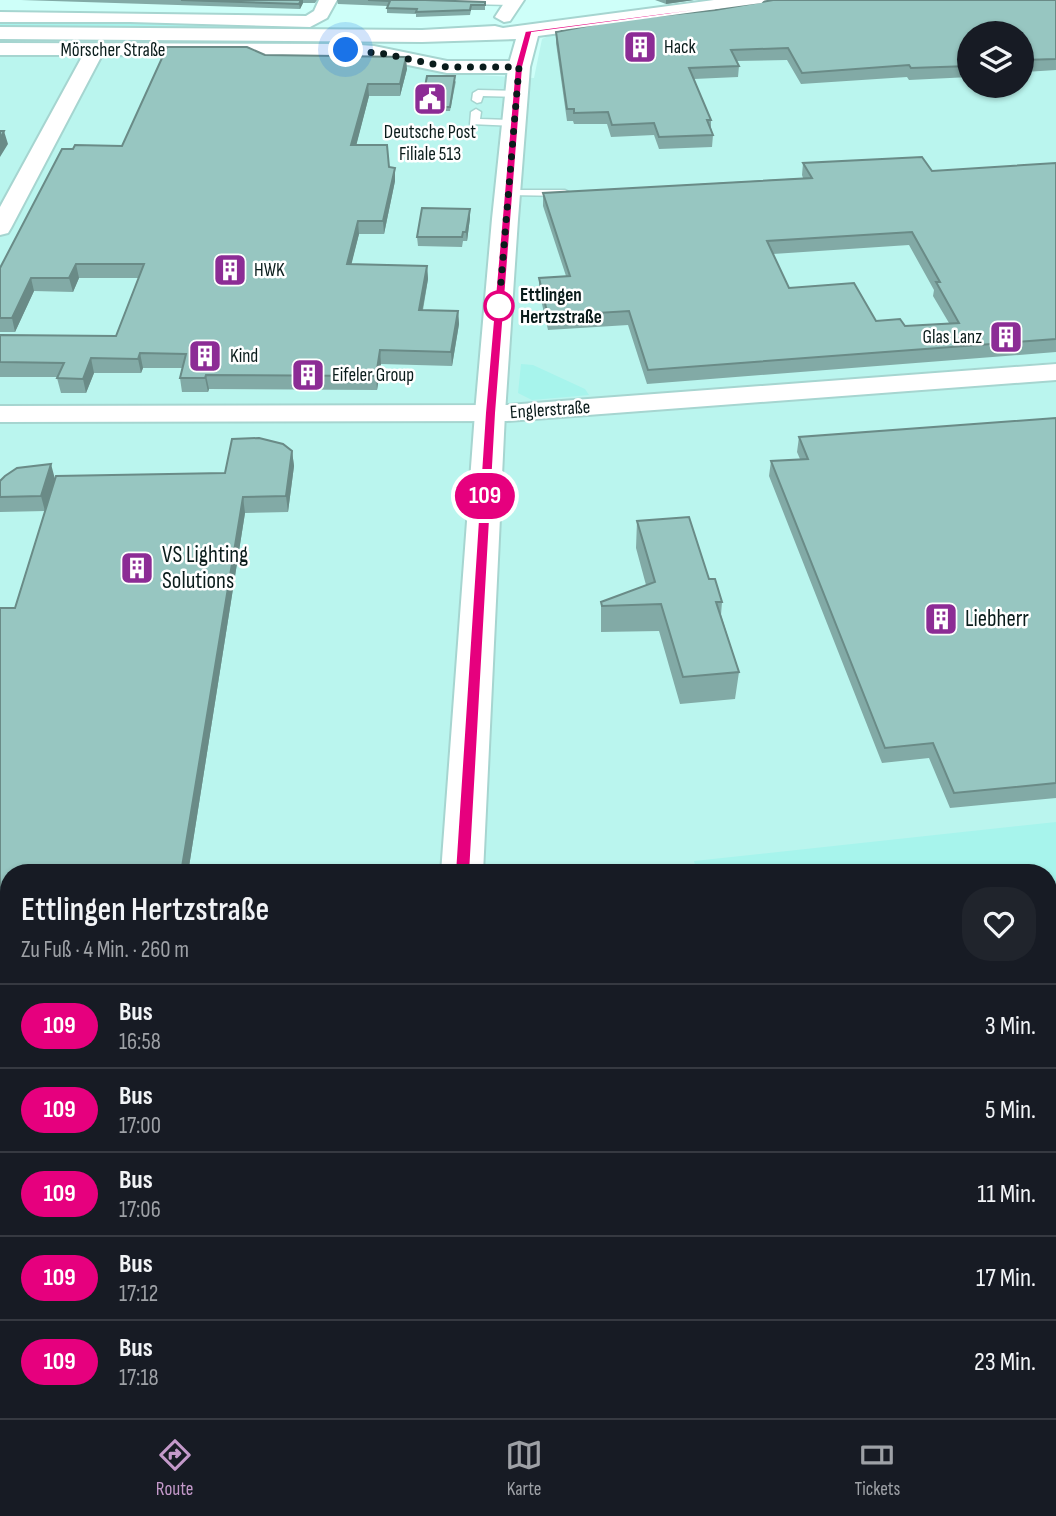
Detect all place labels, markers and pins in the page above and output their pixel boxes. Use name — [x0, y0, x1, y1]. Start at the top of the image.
building icon: Hack — [621, 28, 659, 66]
place label: Hack — [664, 36, 697, 59]
public building icon: Deutsche Post Filiale 513 — [411, 80, 449, 118]
place label: Deutsche Post Filiale 513 — [384, 121, 476, 166]
building icon: HWK — [211, 251, 249, 289]
place label: HWK — [254, 259, 285, 282]
place label: Ettlingen Hertzstraße — [520, 284, 602, 329]
marker: Ettlingen Hertzstraße — [484, 291, 514, 321]
building icon: Glas Lanz — [987, 318, 1025, 356]
place label: Glas Lanz — [922, 326, 982, 349]
building icon: Kind — [186, 337, 224, 375]
place label: Kind — [230, 345, 258, 368]
building icon: Eifeler Group — [289, 356, 327, 394]
place label: Eifeler Group — [332, 364, 414, 387]
place label: VS Lighting Solutions — [162, 541, 248, 595]
building icon: VS Lighting Solutions — [118, 549, 156, 587]
building icon: Liebherr — [922, 600, 960, 638]
place label: Liebherr — [965, 605, 1029, 633]

